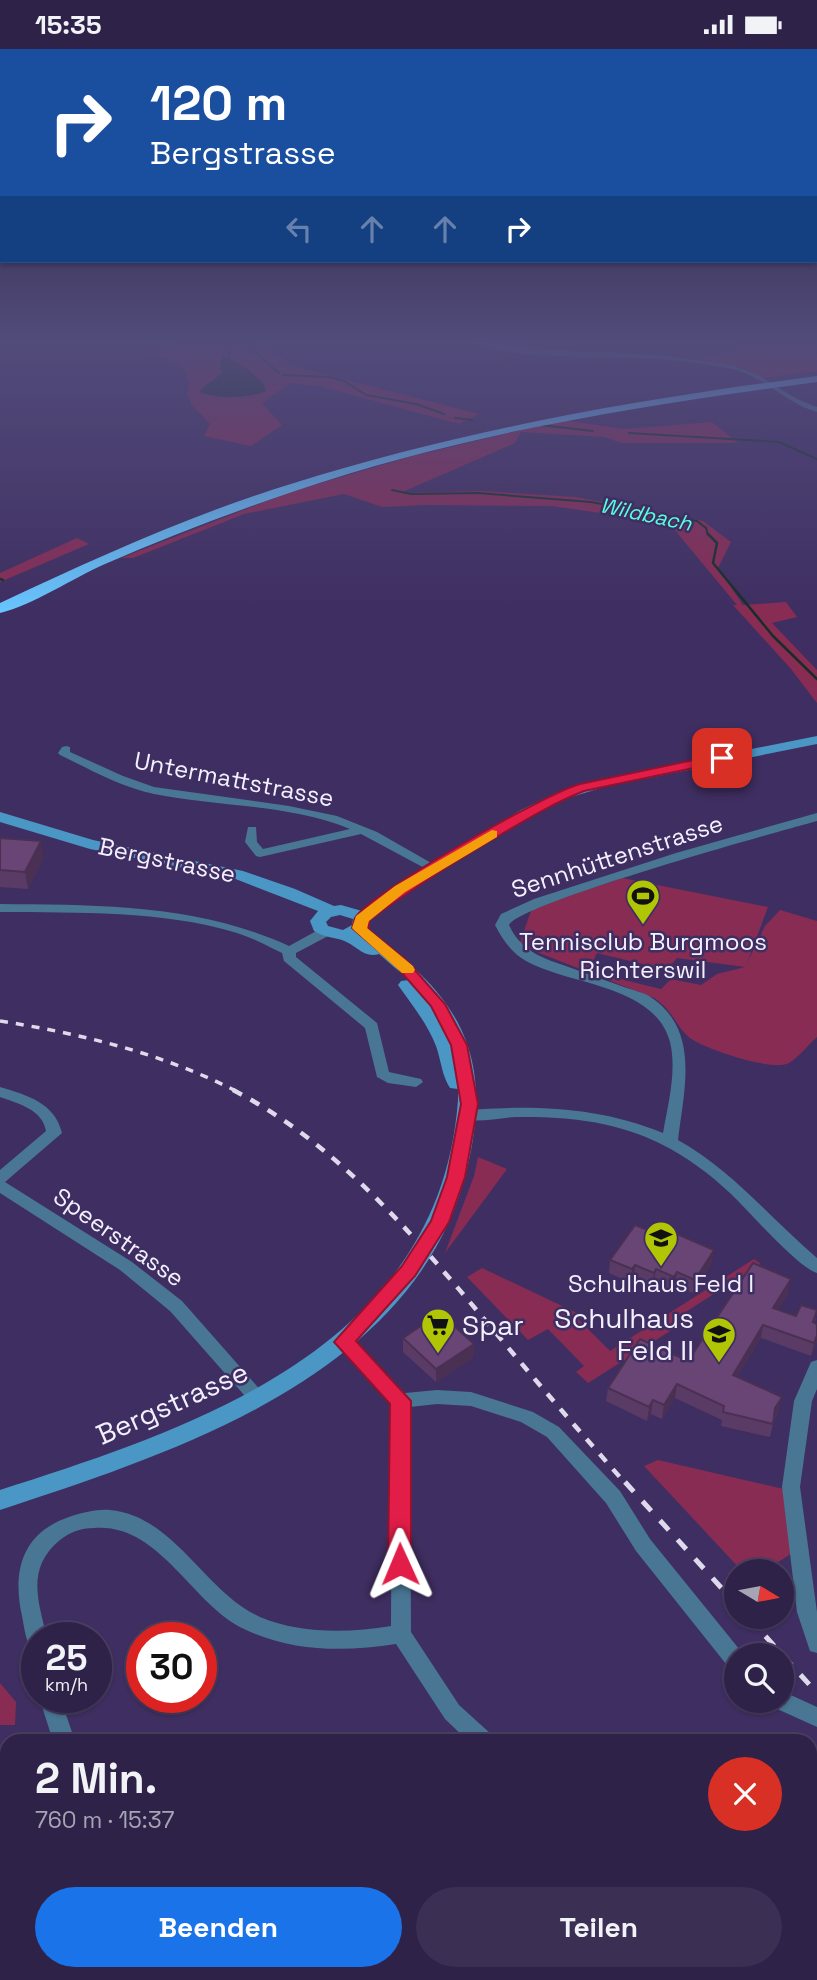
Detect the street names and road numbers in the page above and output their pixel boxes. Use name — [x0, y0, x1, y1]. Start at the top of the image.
street label: Untermattstrasse — [132, 744, 336, 814]
street label: Sennhüttenstrasse — [507, 807, 727, 905]
street label: Bergstrasse — [96, 830, 238, 890]
street label: Speerstrasse — [48, 1181, 190, 1293]
street label: Bergstrasse — [90, 1353, 254, 1453]

